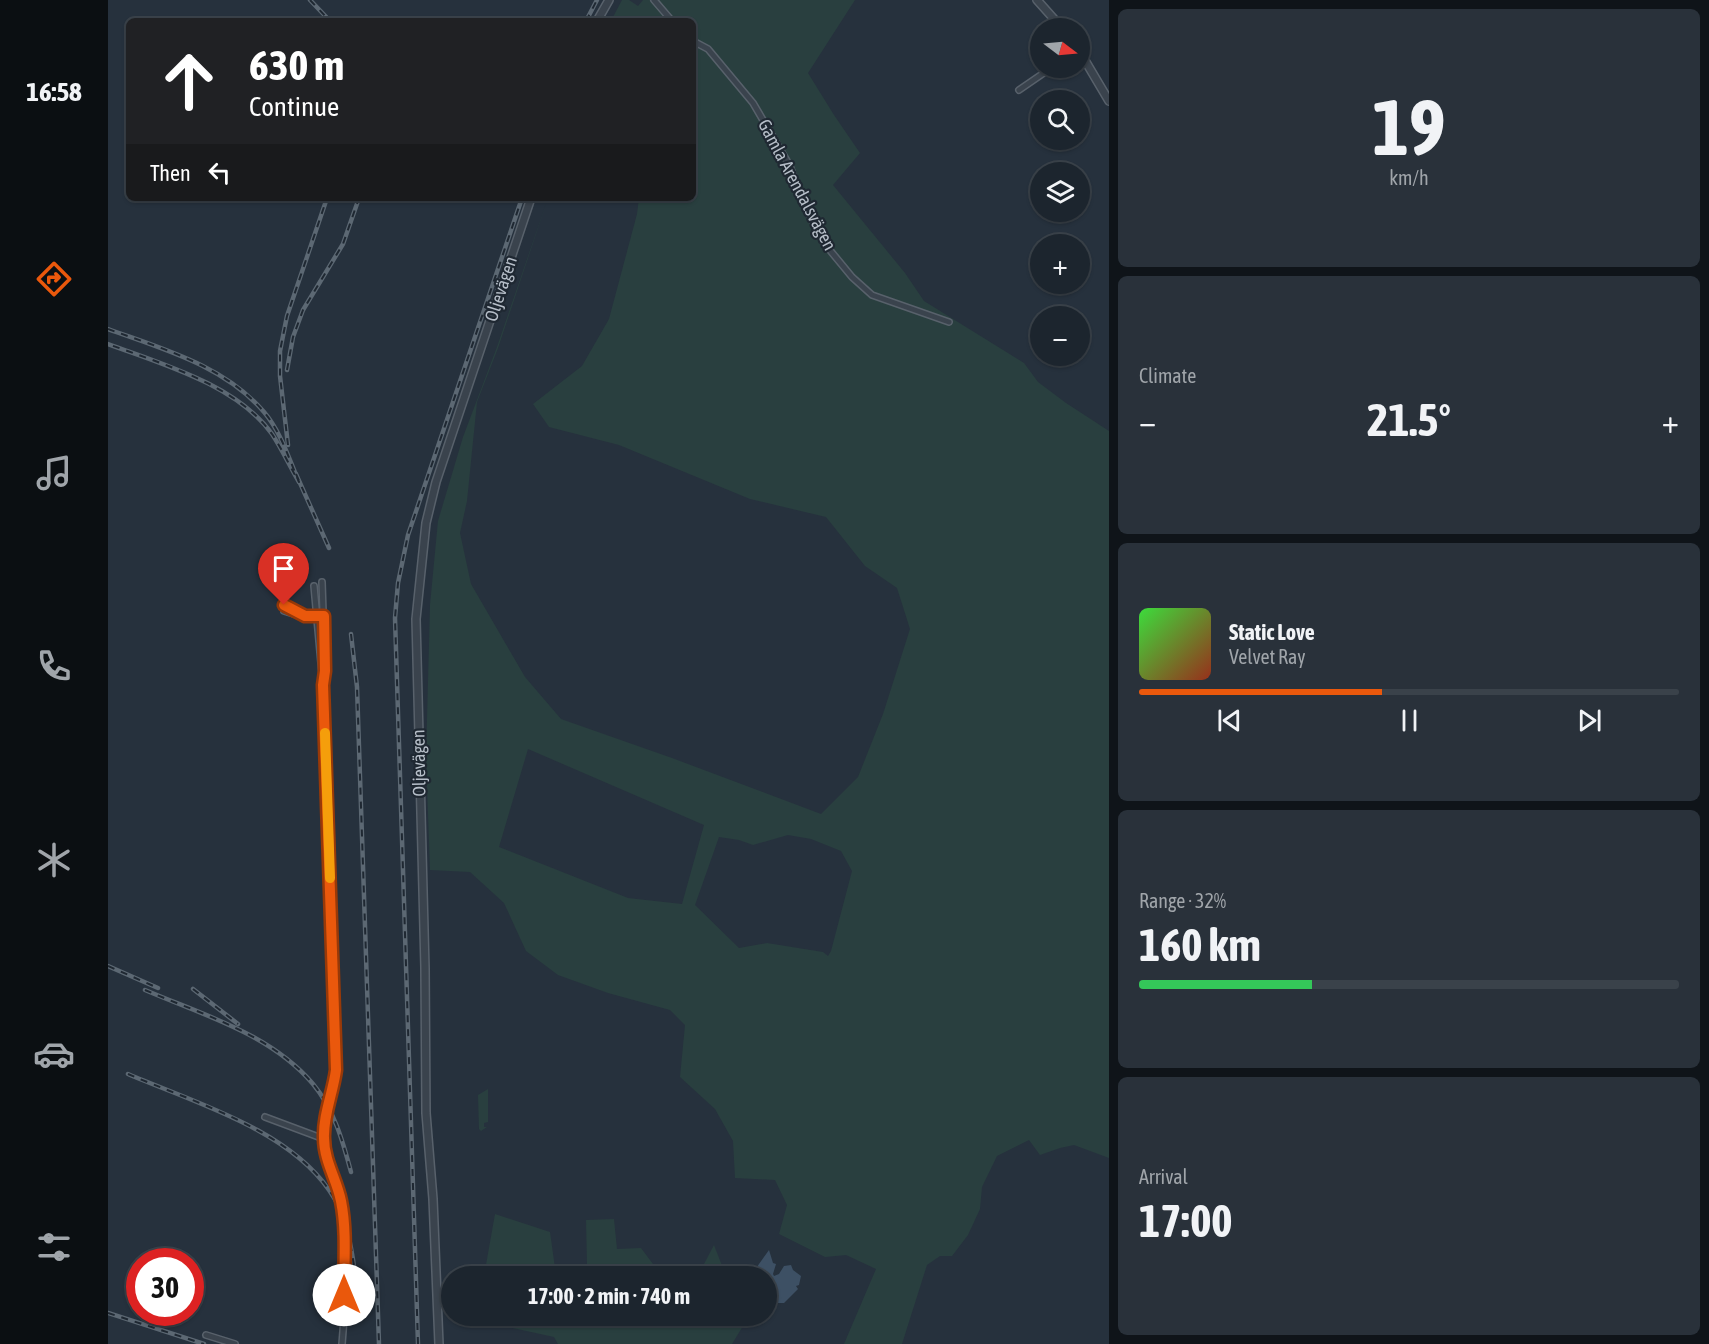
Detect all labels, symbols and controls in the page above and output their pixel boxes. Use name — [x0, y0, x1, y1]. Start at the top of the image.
north arrow — [1030, 18, 1090, 78]
map controls — [1030, 18, 1090, 366]
text: 630 m — [249, 41, 344, 89]
icon: ahead — [150, 42, 228, 120]
text: 16:58 — [26, 76, 82, 107]
text: 19 — [1372, 82, 1446, 172]
button: search — [1030, 90, 1090, 150]
text: Continue — [249, 91, 339, 122]
street label: Gamla Arendalsvägen — [754, 116, 841, 254]
icon: left — [203, 156, 236, 189]
text: Then — [150, 160, 191, 186]
button: layers — [1030, 162, 1090, 222]
text: km/h — [1389, 166, 1429, 189]
button: + — [1030, 234, 1090, 294]
street label: Oljevägen — [480, 254, 521, 324]
icon: directions — [33, 258, 75, 300]
button: − — [1030, 306, 1090, 366]
text: Climate — [1139, 364, 1196, 387]
text: 21.5° — [1367, 394, 1451, 446]
text: − — [1139, 402, 1156, 440]
text: + — [1662, 402, 1679, 440]
icon: music — [33, 452, 75, 494]
pin — [258, 543, 309, 605]
icon: arrive — [267, 552, 300, 585]
text: Static Love — [1229, 619, 1315, 645]
icon: phone — [33, 645, 75, 687]
text: Velvet Ray — [1229, 645, 1306, 668]
icon: previous — [1213, 704, 1246, 737]
icon: pause — [1393, 704, 1426, 737]
icon: next — [1573, 704, 1606, 737]
street label: Oljevägen — [407, 729, 430, 797]
icon: climate — [33, 839, 75, 881]
text: Range · 32% — [1139, 889, 1226, 912]
text: 160 km — [1139, 919, 1261, 971]
icon: car — [33, 1033, 75, 1075]
text: Arrival — [1139, 1165, 1188, 1188]
text: 17:00 — [1139, 1195, 1233, 1247]
icon: filters — [33, 1226, 75, 1268]
speed limit sign: 30 — [126, 1248, 204, 1326]
position arrow — [312, 1263, 376, 1327]
text: 17:00 · 2 min · 740 m — [528, 1283, 690, 1309]

